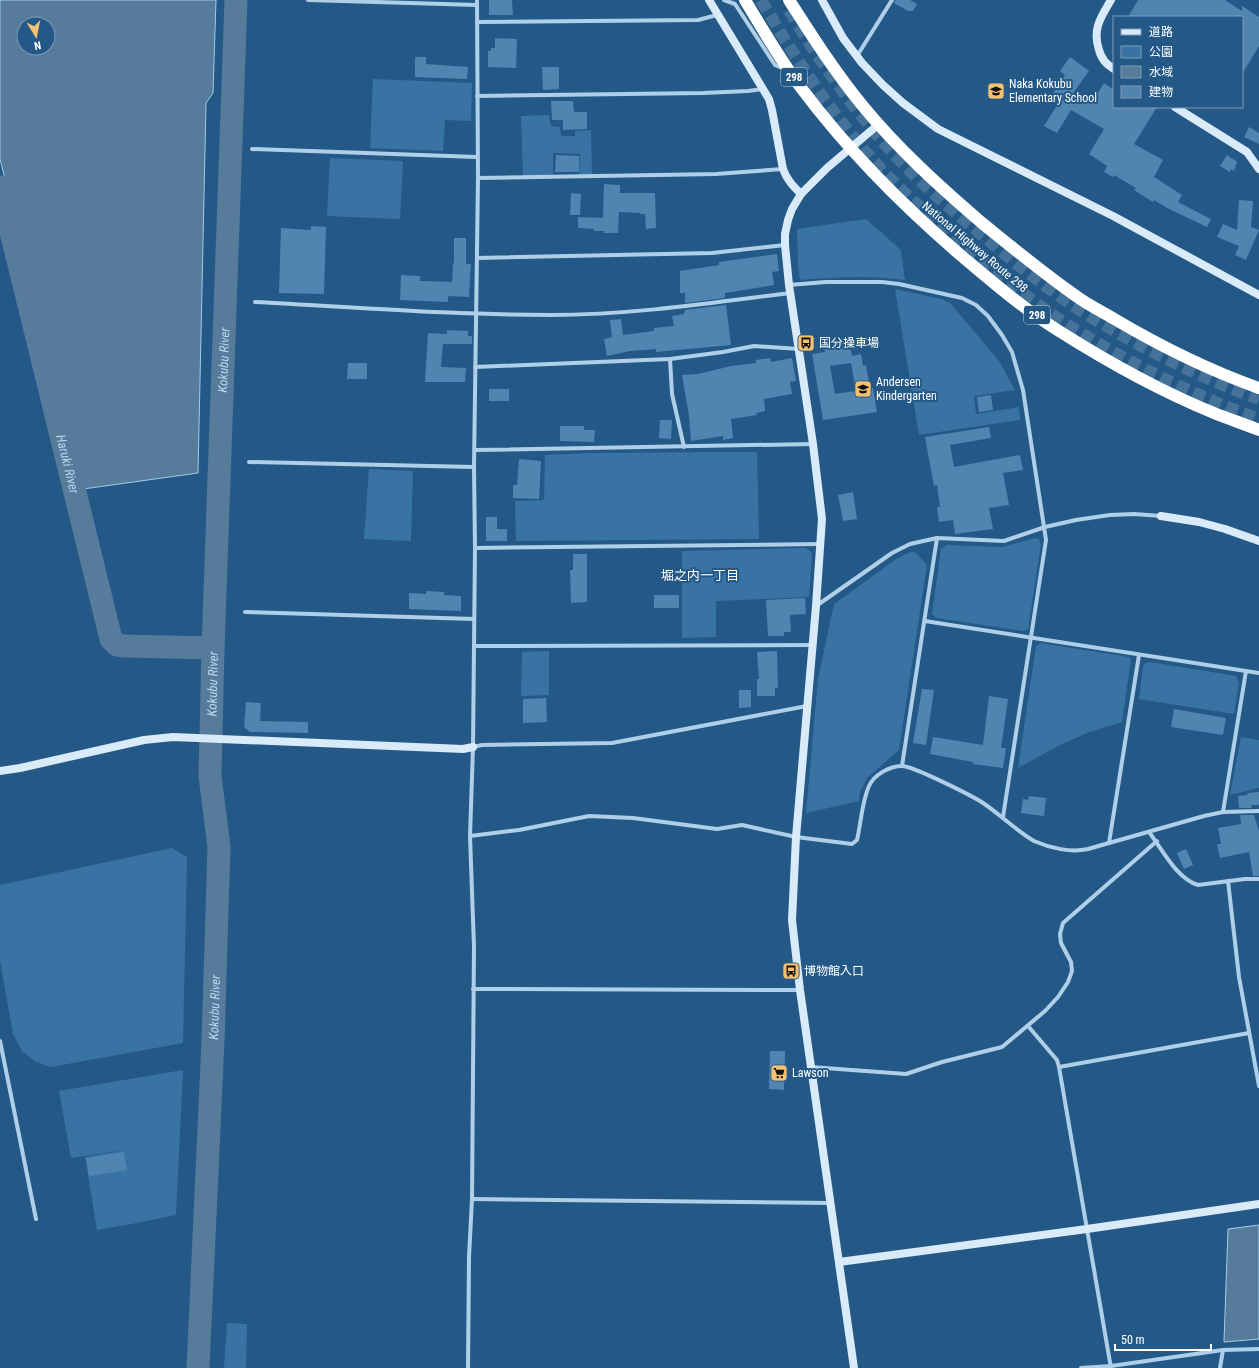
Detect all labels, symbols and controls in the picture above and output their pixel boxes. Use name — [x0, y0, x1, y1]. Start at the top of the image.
north arrow — [16, 16, 56, 56]
legend — [1113, 16, 1243, 108]
text: 道路 — [1149, 25, 1173, 39]
text: N — [33, 38, 42, 52]
text: 公園 — [1149, 45, 1173, 59]
text: 水域 — [1149, 65, 1173, 79]
road number: 298 — [781, 68, 807, 86]
place label: Naka Kokubu Elementary School — [1009, 77, 1097, 105]
school or university icon: Naka Kokubu Elementary School — [986, 81, 1006, 101]
text: 建物 — [1149, 85, 1173, 99]
street label: National Highway Route 298 — [919, 199, 1031, 295]
road number: 298 — [1024, 306, 1050, 324]
water label: Kokubu River — [215, 326, 232, 393]
bus stop icon: 国分操車場 — [796, 333, 816, 353]
place label: 国分操車場 — [819, 336, 879, 350]
place label: Andersen Kindergarten — [876, 375, 937, 403]
school or university icon: Andersen Kindergarten — [853, 379, 873, 399]
water label: Haruki River — [53, 433, 82, 496]
district label: 堀之内一丁目 — [661, 568, 739, 583]
water label: Kokubu River — [204, 650, 221, 717]
bus stop icon: 博物館入口 — [781, 961, 801, 981]
place label: 博物館入口 — [804, 964, 864, 978]
water label: Kokubu River — [206, 974, 223, 1040]
supermarket icon: Lawson — [769, 1063, 789, 1083]
place label: Lawson — [792, 1066, 829, 1080]
scale bar — [1115, 1326, 1211, 1352]
text: 50 m — [1121, 1333, 1145, 1347]

